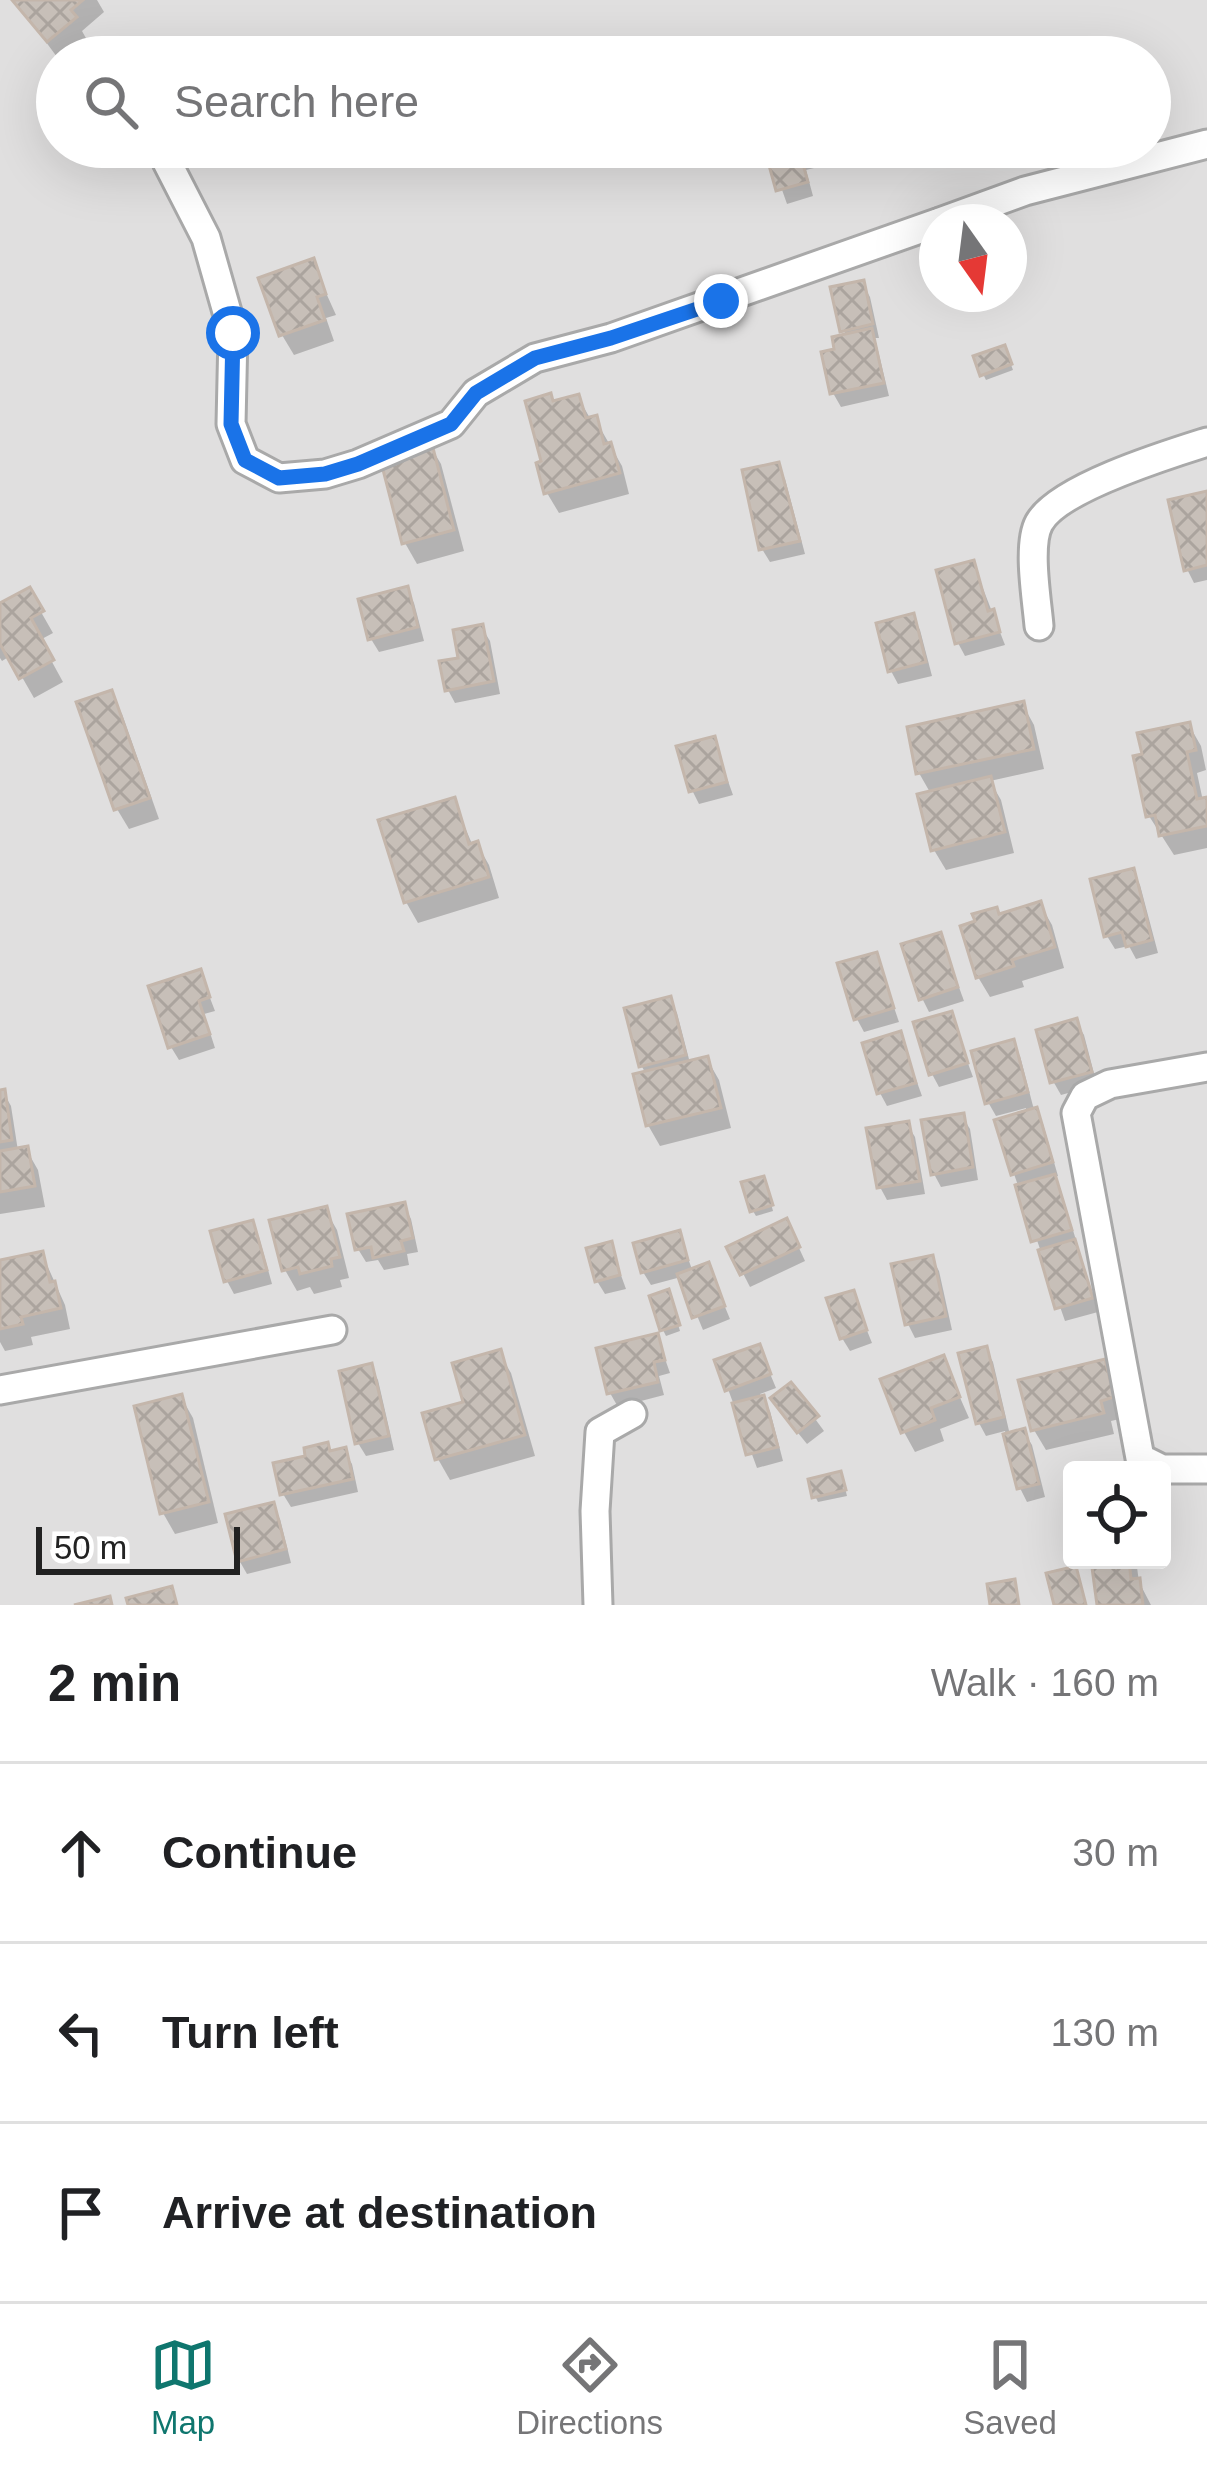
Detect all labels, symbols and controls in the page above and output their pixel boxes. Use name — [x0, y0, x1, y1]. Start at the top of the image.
search box — [36, 36, 1171, 168]
icon: search — [78, 69, 144, 135]
text: Search here — [174, 76, 419, 127]
north arrow — [919, 204, 1027, 312]
route end — [694, 274, 748, 328]
route start — [206, 306, 260, 360]
map controls — [1063, 1461, 1171, 1569]
button: locate — [1063, 1461, 1171, 1569]
scale bar — [36, 1521, 240, 1574]
text: 50 m — [54, 1529, 127, 1566]
text: 2 min — [48, 1655, 181, 1712]
text: Walk · 160 m — [931, 1661, 1159, 1704]
icon: ahead — [48, 1820, 114, 1886]
text: Continue — [162, 1827, 357, 1878]
text: 30 m — [1072, 1831, 1159, 1874]
icon: left — [48, 2000, 114, 2066]
text: Turn left — [162, 2007, 339, 2058]
text: 130 m — [1051, 2011, 1159, 2054]
icon: arrive — [48, 2180, 114, 2246]
text: Arrive at destination — [162, 2187, 597, 2238]
tab: Map — [150, 2332, 216, 2442]
tab: Directions — [516, 2332, 663, 2442]
tab: Saved — [963, 2332, 1057, 2442]

